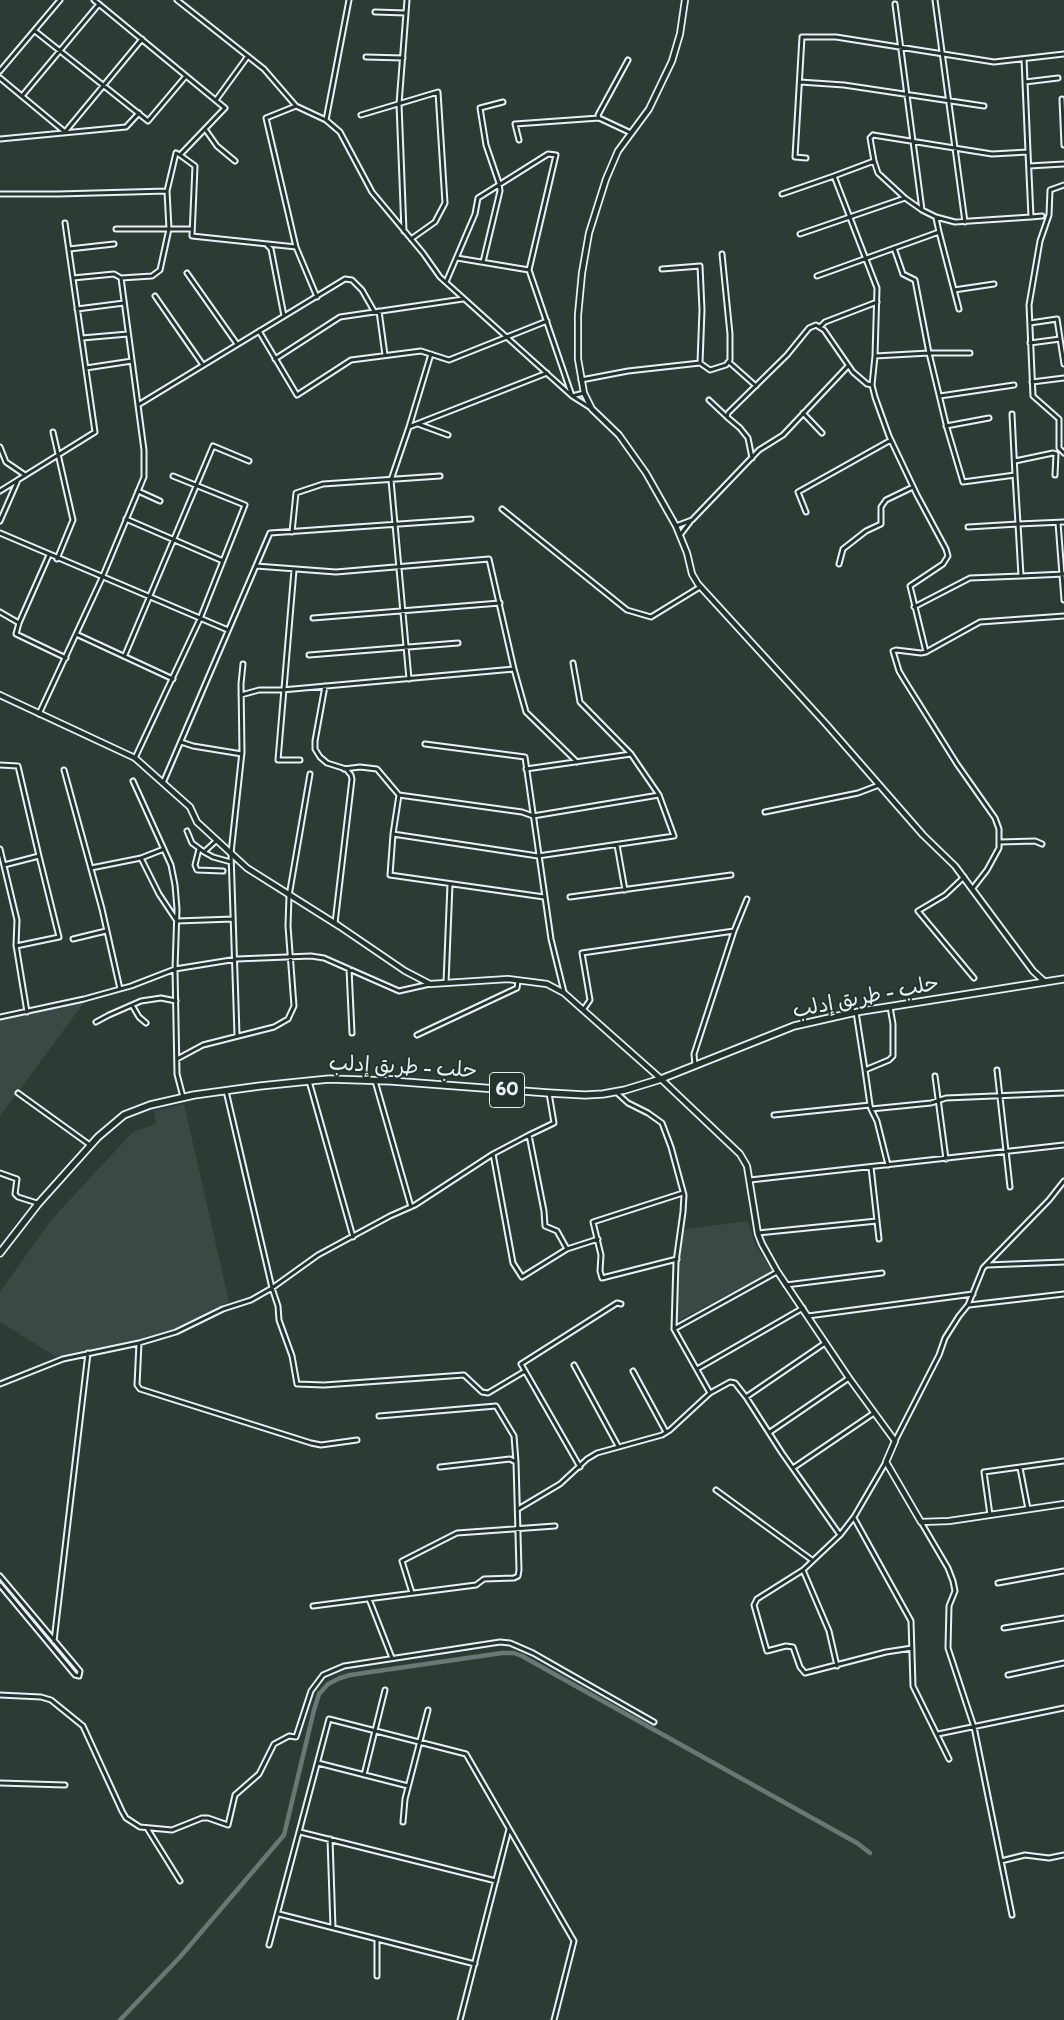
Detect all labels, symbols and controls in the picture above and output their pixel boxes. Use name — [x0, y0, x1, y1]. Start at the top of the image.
street label: حلب - طريق إدلب — [791, 971, 941, 1025]
street label: حلب - طريق إدلب — [328, 1052, 478, 1084]
road number: 60 — [490, 1072, 524, 1108]

